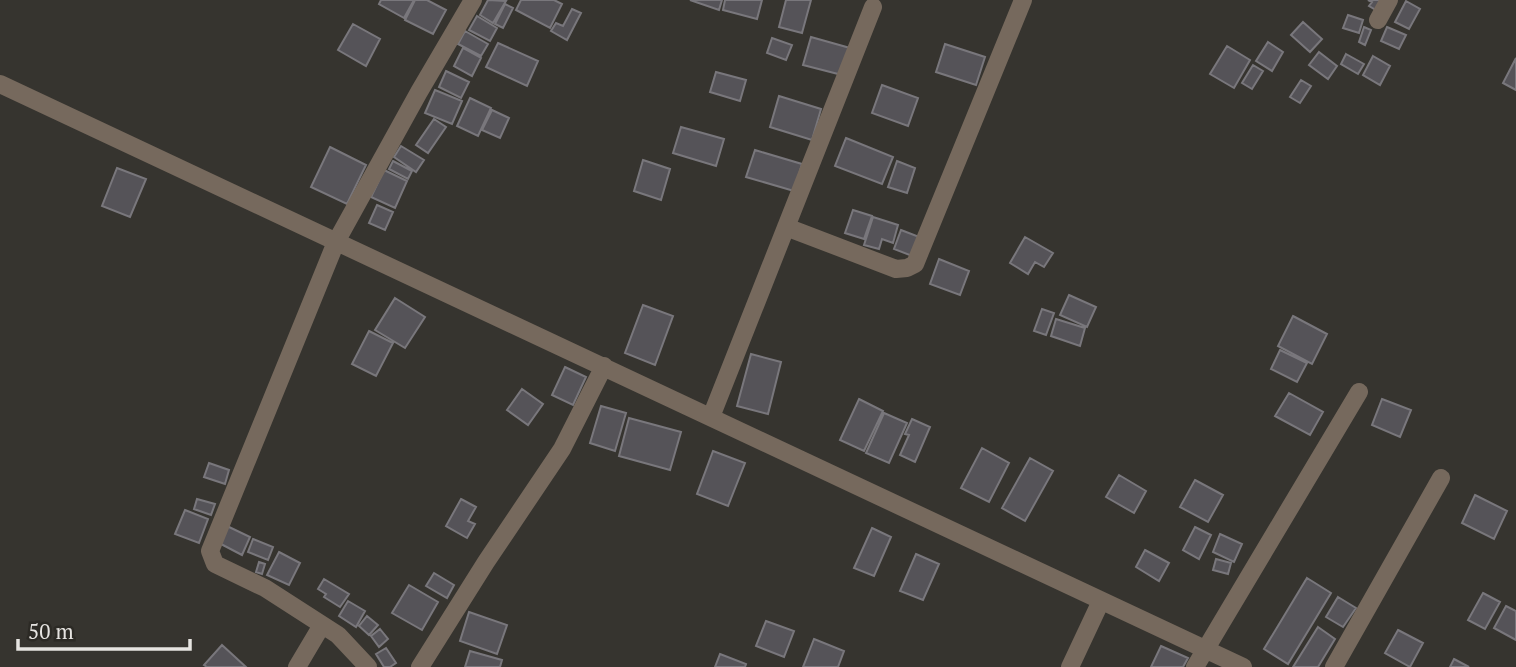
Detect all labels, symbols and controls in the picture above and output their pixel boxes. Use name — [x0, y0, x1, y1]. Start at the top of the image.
scale bar — [18, 608, 189, 652]
text: 50 m — [28, 617, 74, 645]

